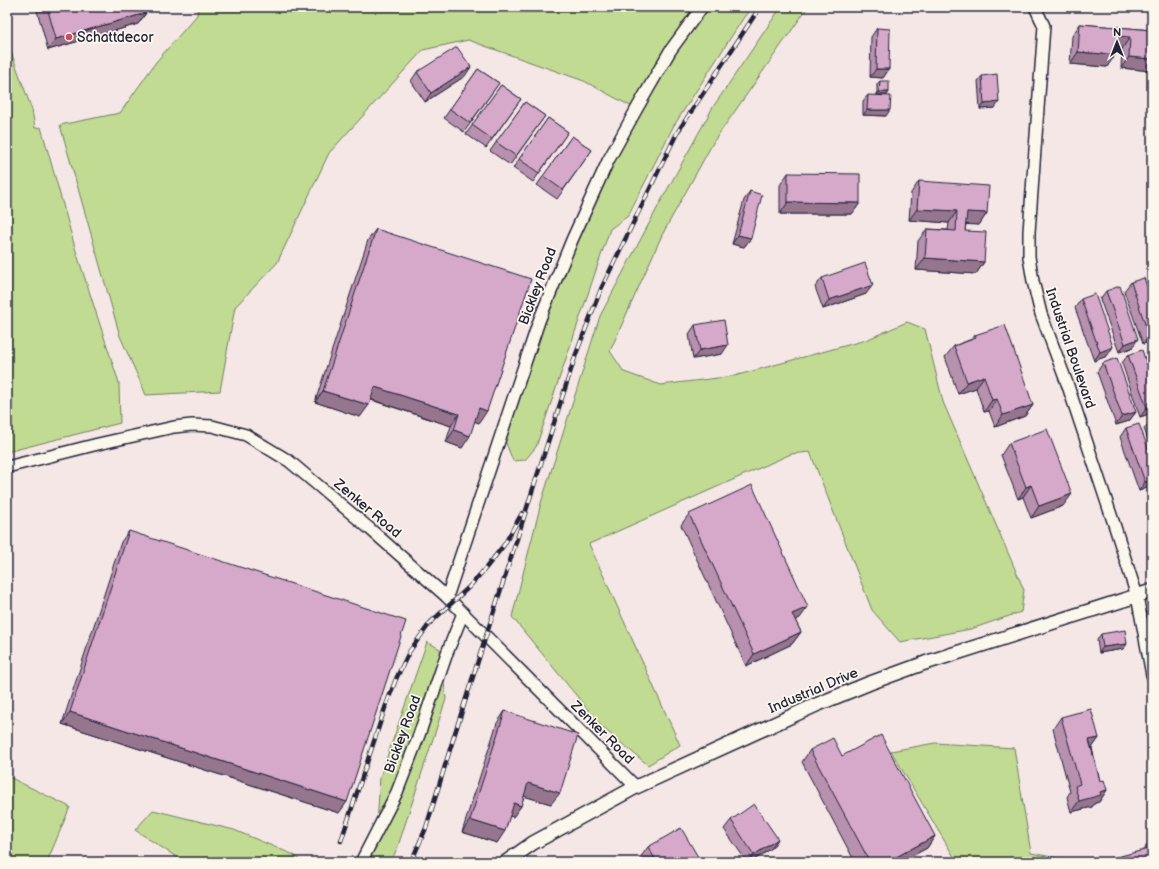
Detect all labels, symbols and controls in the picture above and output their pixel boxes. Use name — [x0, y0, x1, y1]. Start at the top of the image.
north arrow — [1097, 22, 1137, 62]
text: N — [1113, 26, 1121, 39]
place label: Schattdecor — [77, 29, 154, 46]
marker: Schattdecor — [64, 32, 74, 42]
street label: Bickley Road — [515, 245, 560, 327]
street label: Industrial Boulevard — [1042, 286, 1099, 411]
street label: Zenker Road — [330, 475, 405, 541]
street label: Industrial Drive — [766, 664, 860, 717]
street label: Bickley Road — [381, 693, 424, 775]
street label: Zenker Road — [567, 697, 638, 767]

